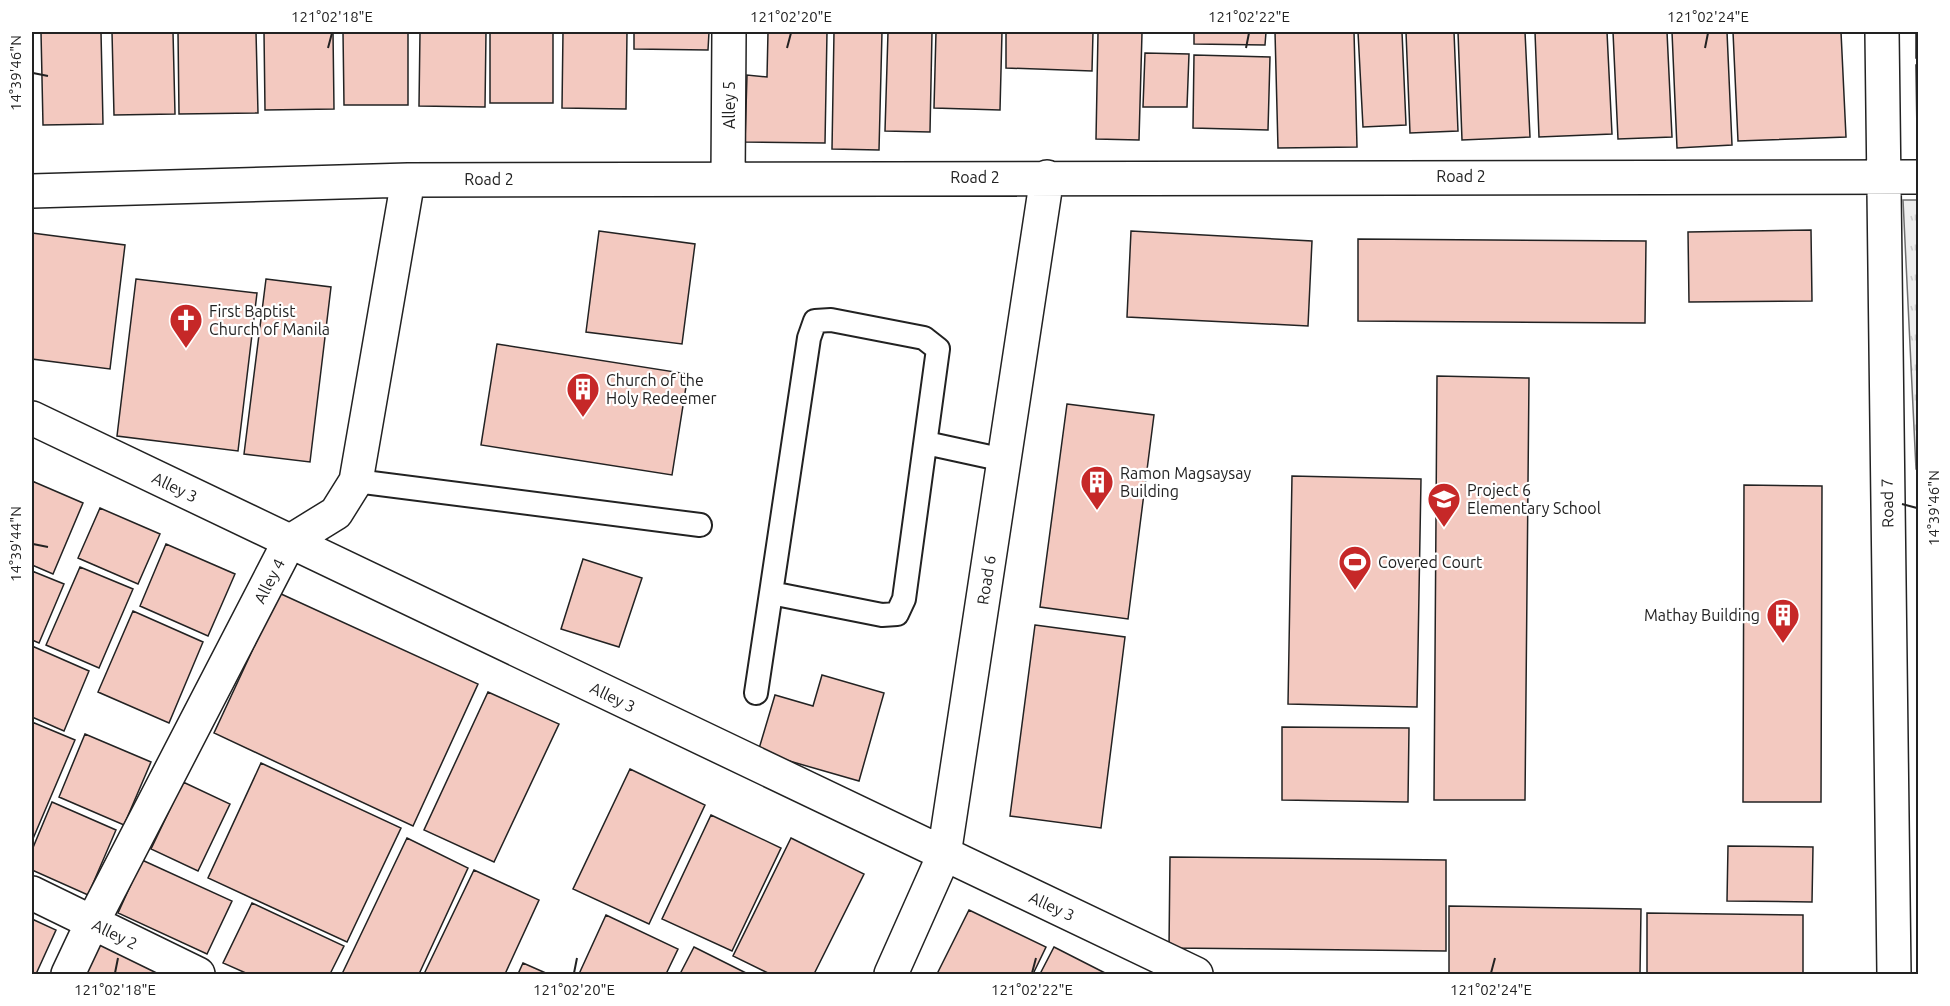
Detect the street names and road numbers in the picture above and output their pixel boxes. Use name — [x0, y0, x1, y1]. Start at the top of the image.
street label: Alley 5 — [720, 81, 738, 129]
street label: Road 2 — [1436, 167, 1486, 185]
street label: Road 2 — [950, 168, 1000, 186]
street label: Road 2 — [464, 170, 514, 188]
street label: Alley 3 — [149, 468, 201, 506]
street label: Road 7 — [1878, 478, 1896, 528]
street label: Road 6 — [973, 554, 999, 606]
street label: Alley 4 — [250, 556, 288, 606]
street label: Alley 3 — [587, 678, 639, 716]
street label: Alley 3 — [1026, 888, 1078, 924]
street label: Alley 2 — [89, 915, 141, 953]

